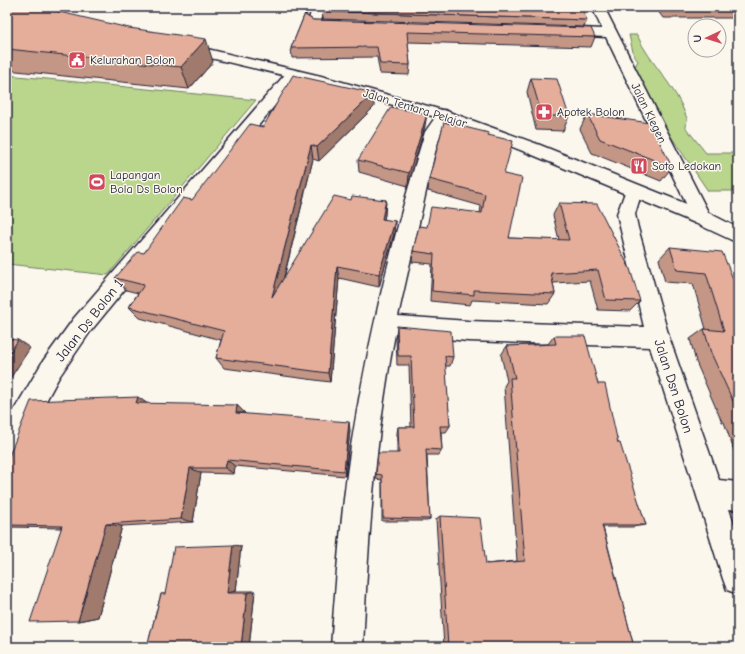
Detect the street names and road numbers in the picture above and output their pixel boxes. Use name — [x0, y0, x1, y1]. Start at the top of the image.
street label: Jalan Klegen — [628, 80, 670, 146]
street label: Jalan Tentara Pelajar — [361, 86, 469, 131]
street label: Jalan Ds Bolon 1 — [52, 276, 127, 365]
street label: Jalan Dsn Bolon — [650, 337, 697, 435]

